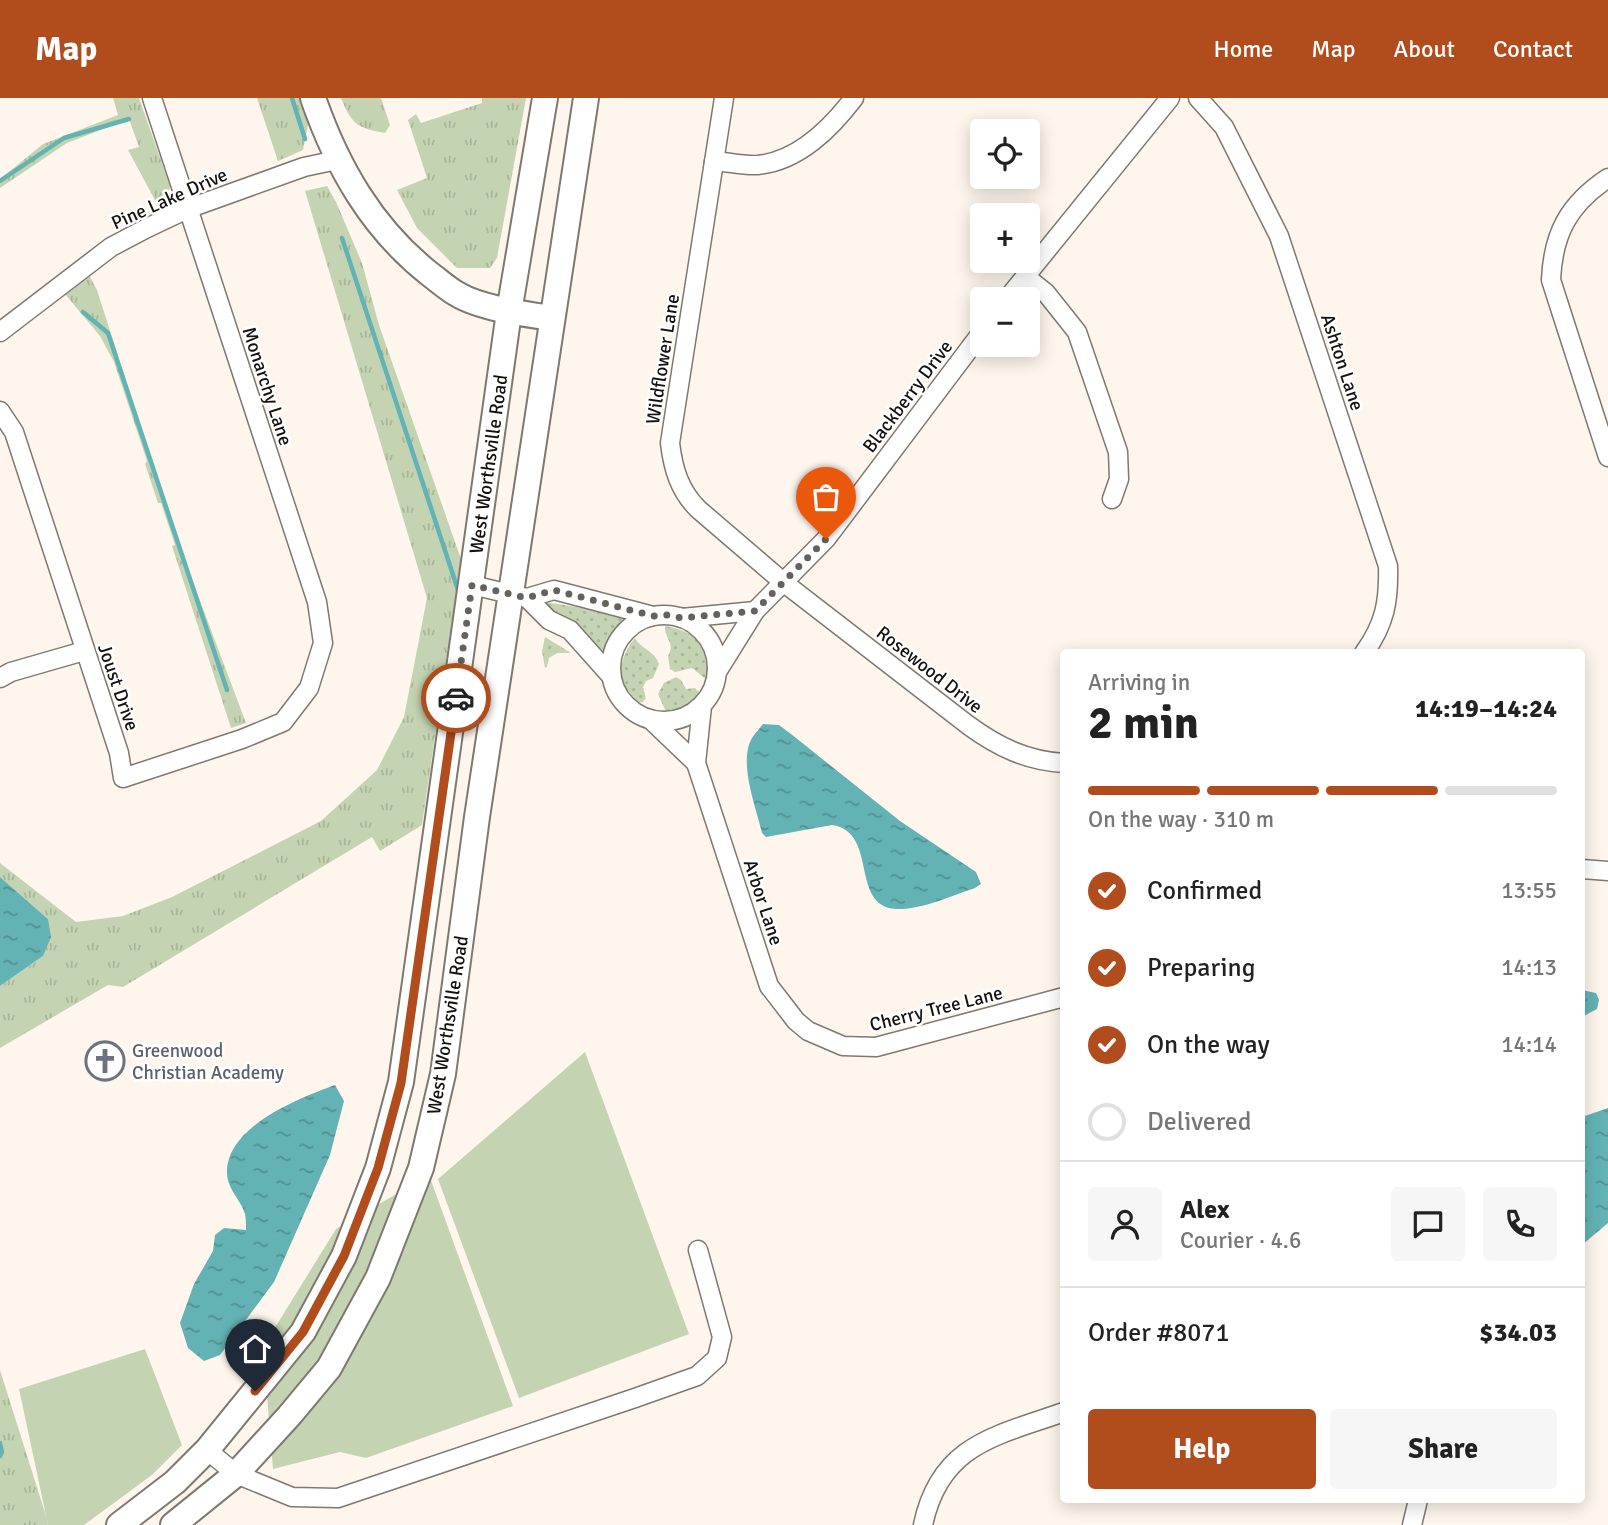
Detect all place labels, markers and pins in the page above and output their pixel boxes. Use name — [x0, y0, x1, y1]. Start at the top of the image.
pin — [796, 467, 856, 539]
place label: Greenwood Christian Academy — [132, 1039, 284, 1085]
church icon: Greenwood Christian Academy — [84, 1040, 126, 1082]
pin — [225, 1319, 285, 1391]

